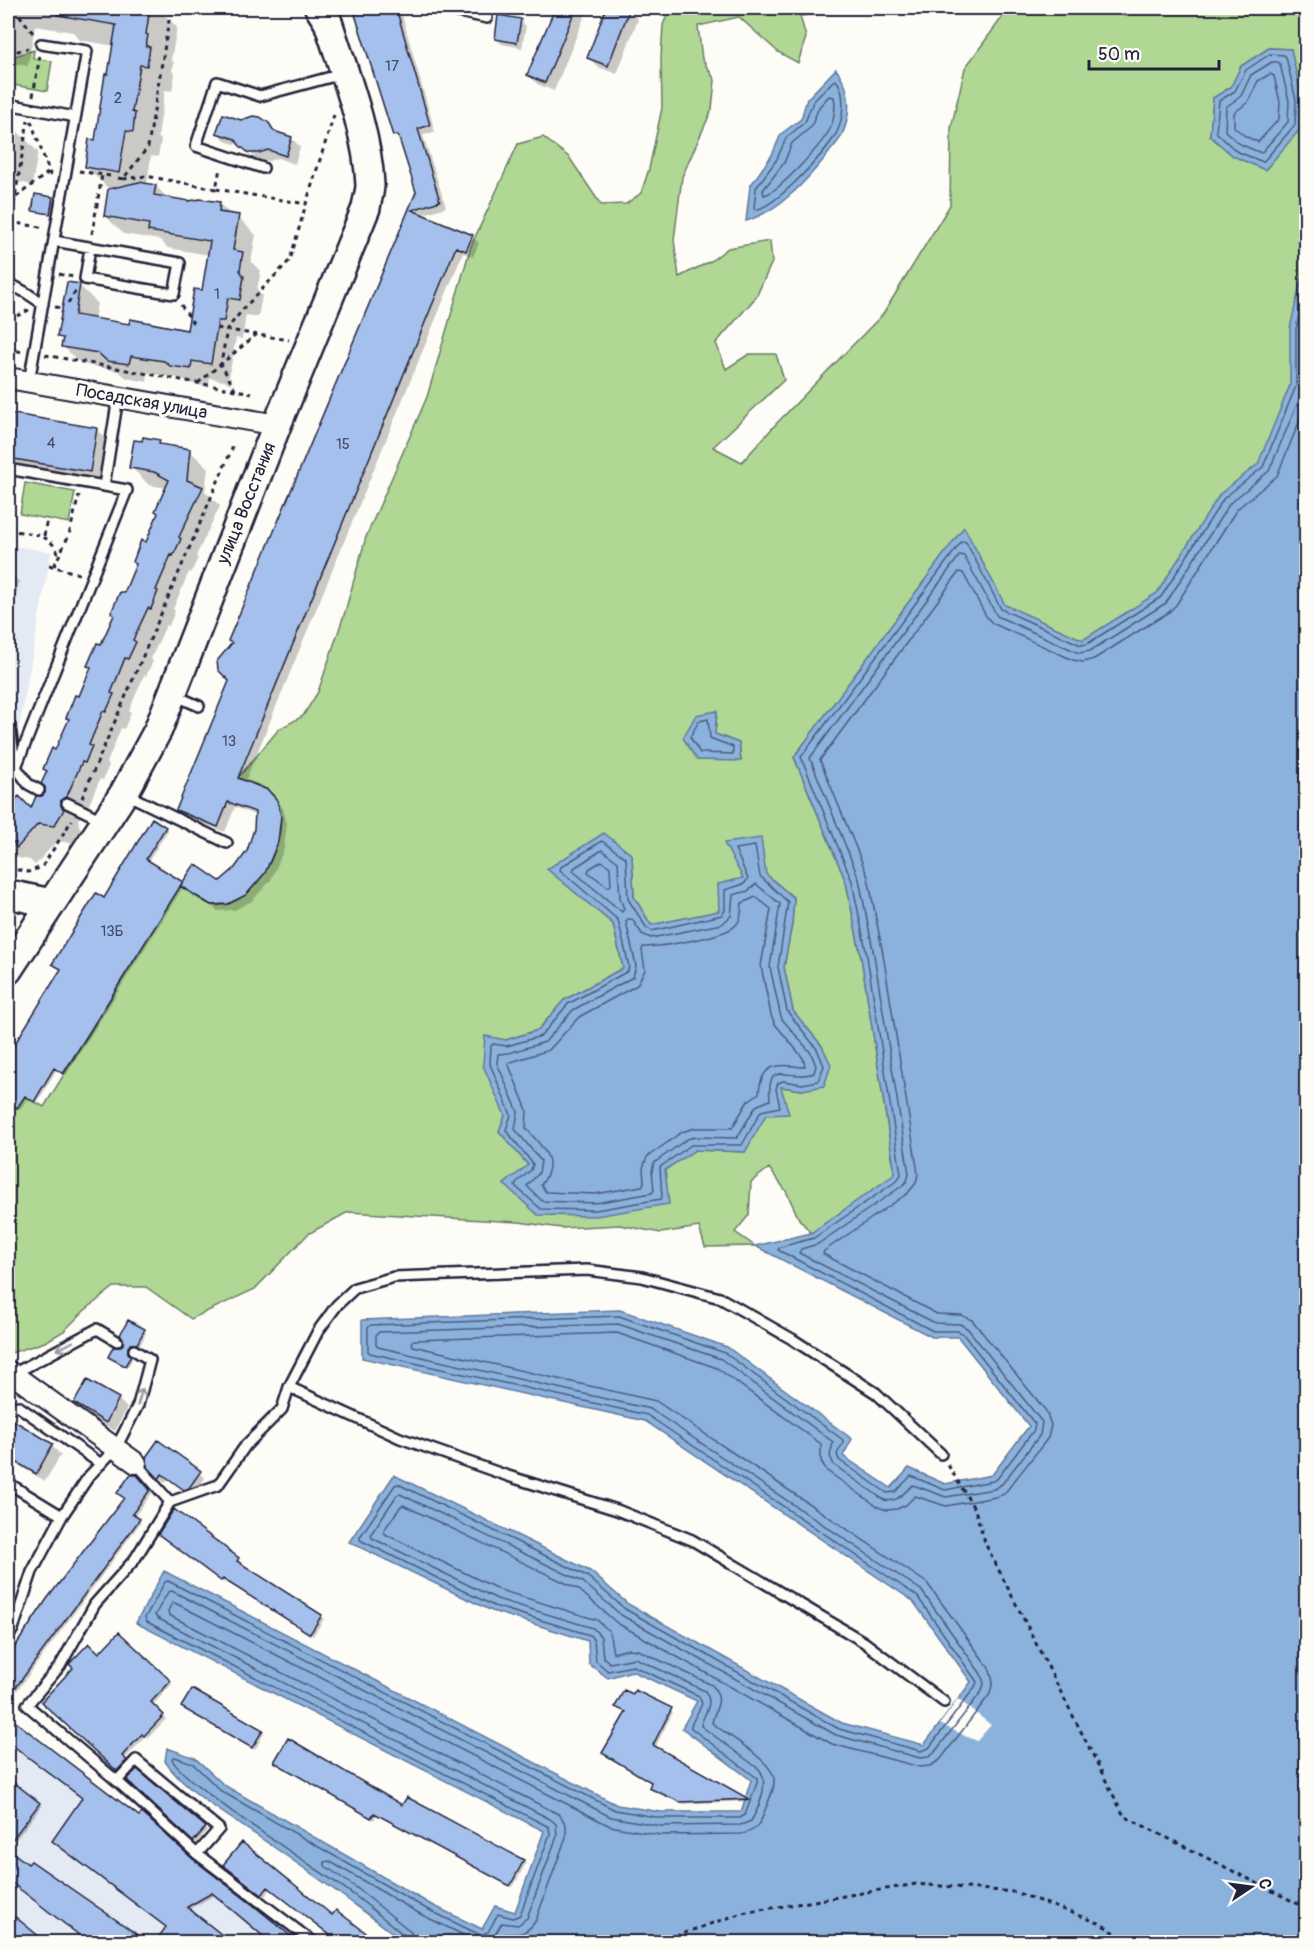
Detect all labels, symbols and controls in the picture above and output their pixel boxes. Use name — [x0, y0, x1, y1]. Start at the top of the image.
scale bar — [1089, 33, 1220, 71]
text: 50 m — [1098, 43, 1140, 66]
house number: 17 — [385, 57, 399, 76]
house number: 2 — [114, 89, 122, 108]
house number: 1 — [214, 285, 220, 304]
street label: Посадская улица — [75, 379, 209, 424]
house number: 4 — [47, 434, 56, 453]
house number: 15 — [336, 435, 350, 454]
street label: улица Восстания — [211, 439, 281, 568]
house number: 13 — [222, 732, 236, 751]
house number: 13Б — [100, 922, 124, 941]
one-way arrow — [57, 1341, 75, 1352]
one-way arrow — [135, 1388, 146, 1407]
north arrow — [1221, 1857, 1281, 1917]
text: С — [1254, 1877, 1276, 1891]

